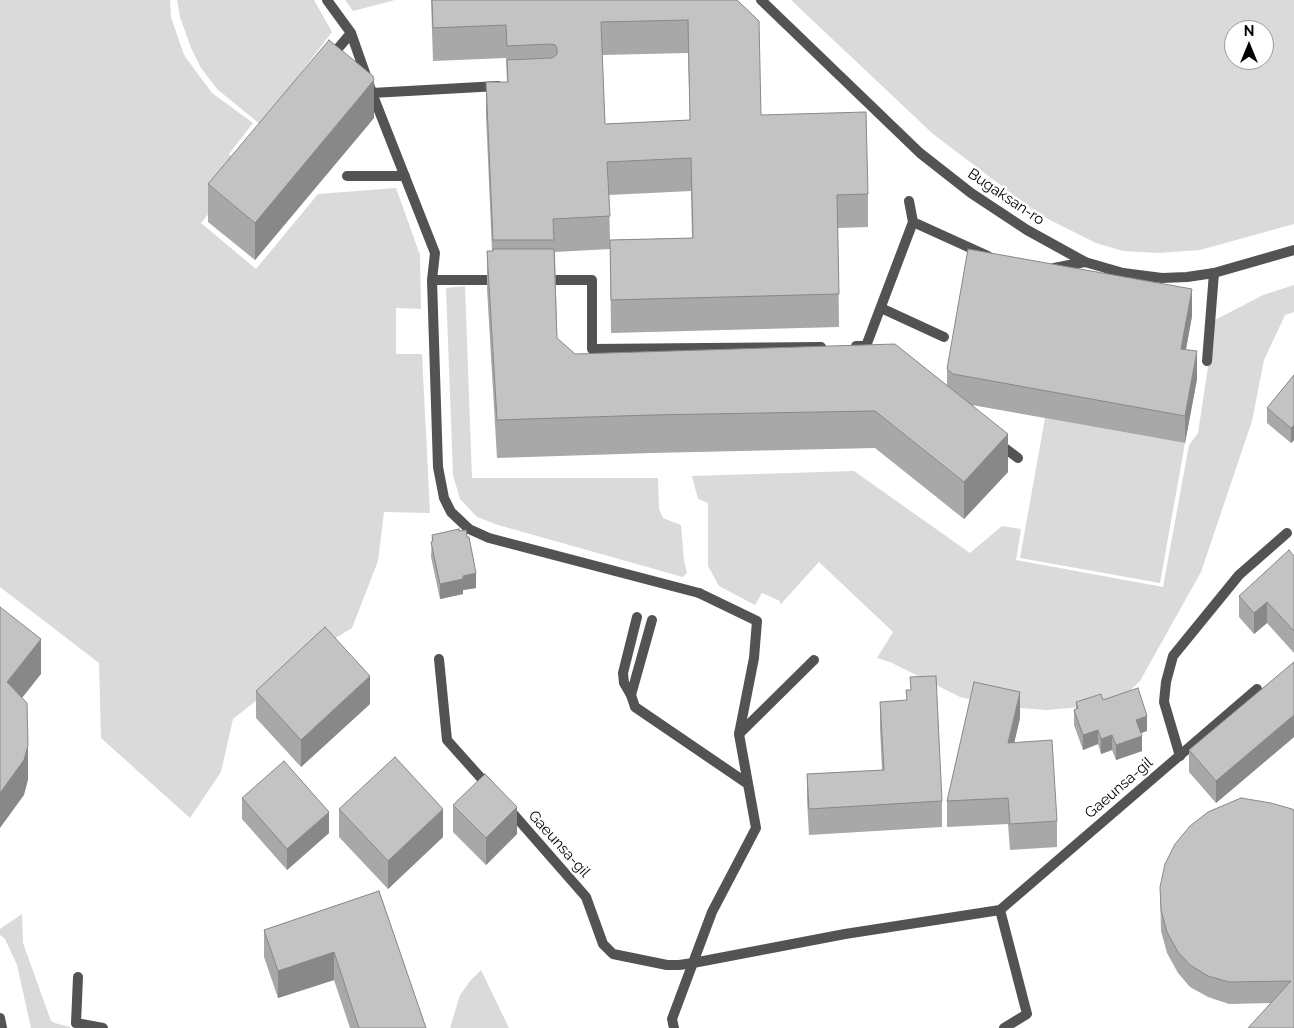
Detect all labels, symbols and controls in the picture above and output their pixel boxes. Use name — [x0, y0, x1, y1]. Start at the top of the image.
north arrow — [1224, 20, 1274, 70]
text: N — [1244, 23, 1254, 39]
street label: Bugaksan-ro — [964, 165, 1048, 229]
street label: Gaeunsa-gil — [1081, 754, 1157, 822]
street label: Gaeunsa-gil — [524, 807, 594, 881]

